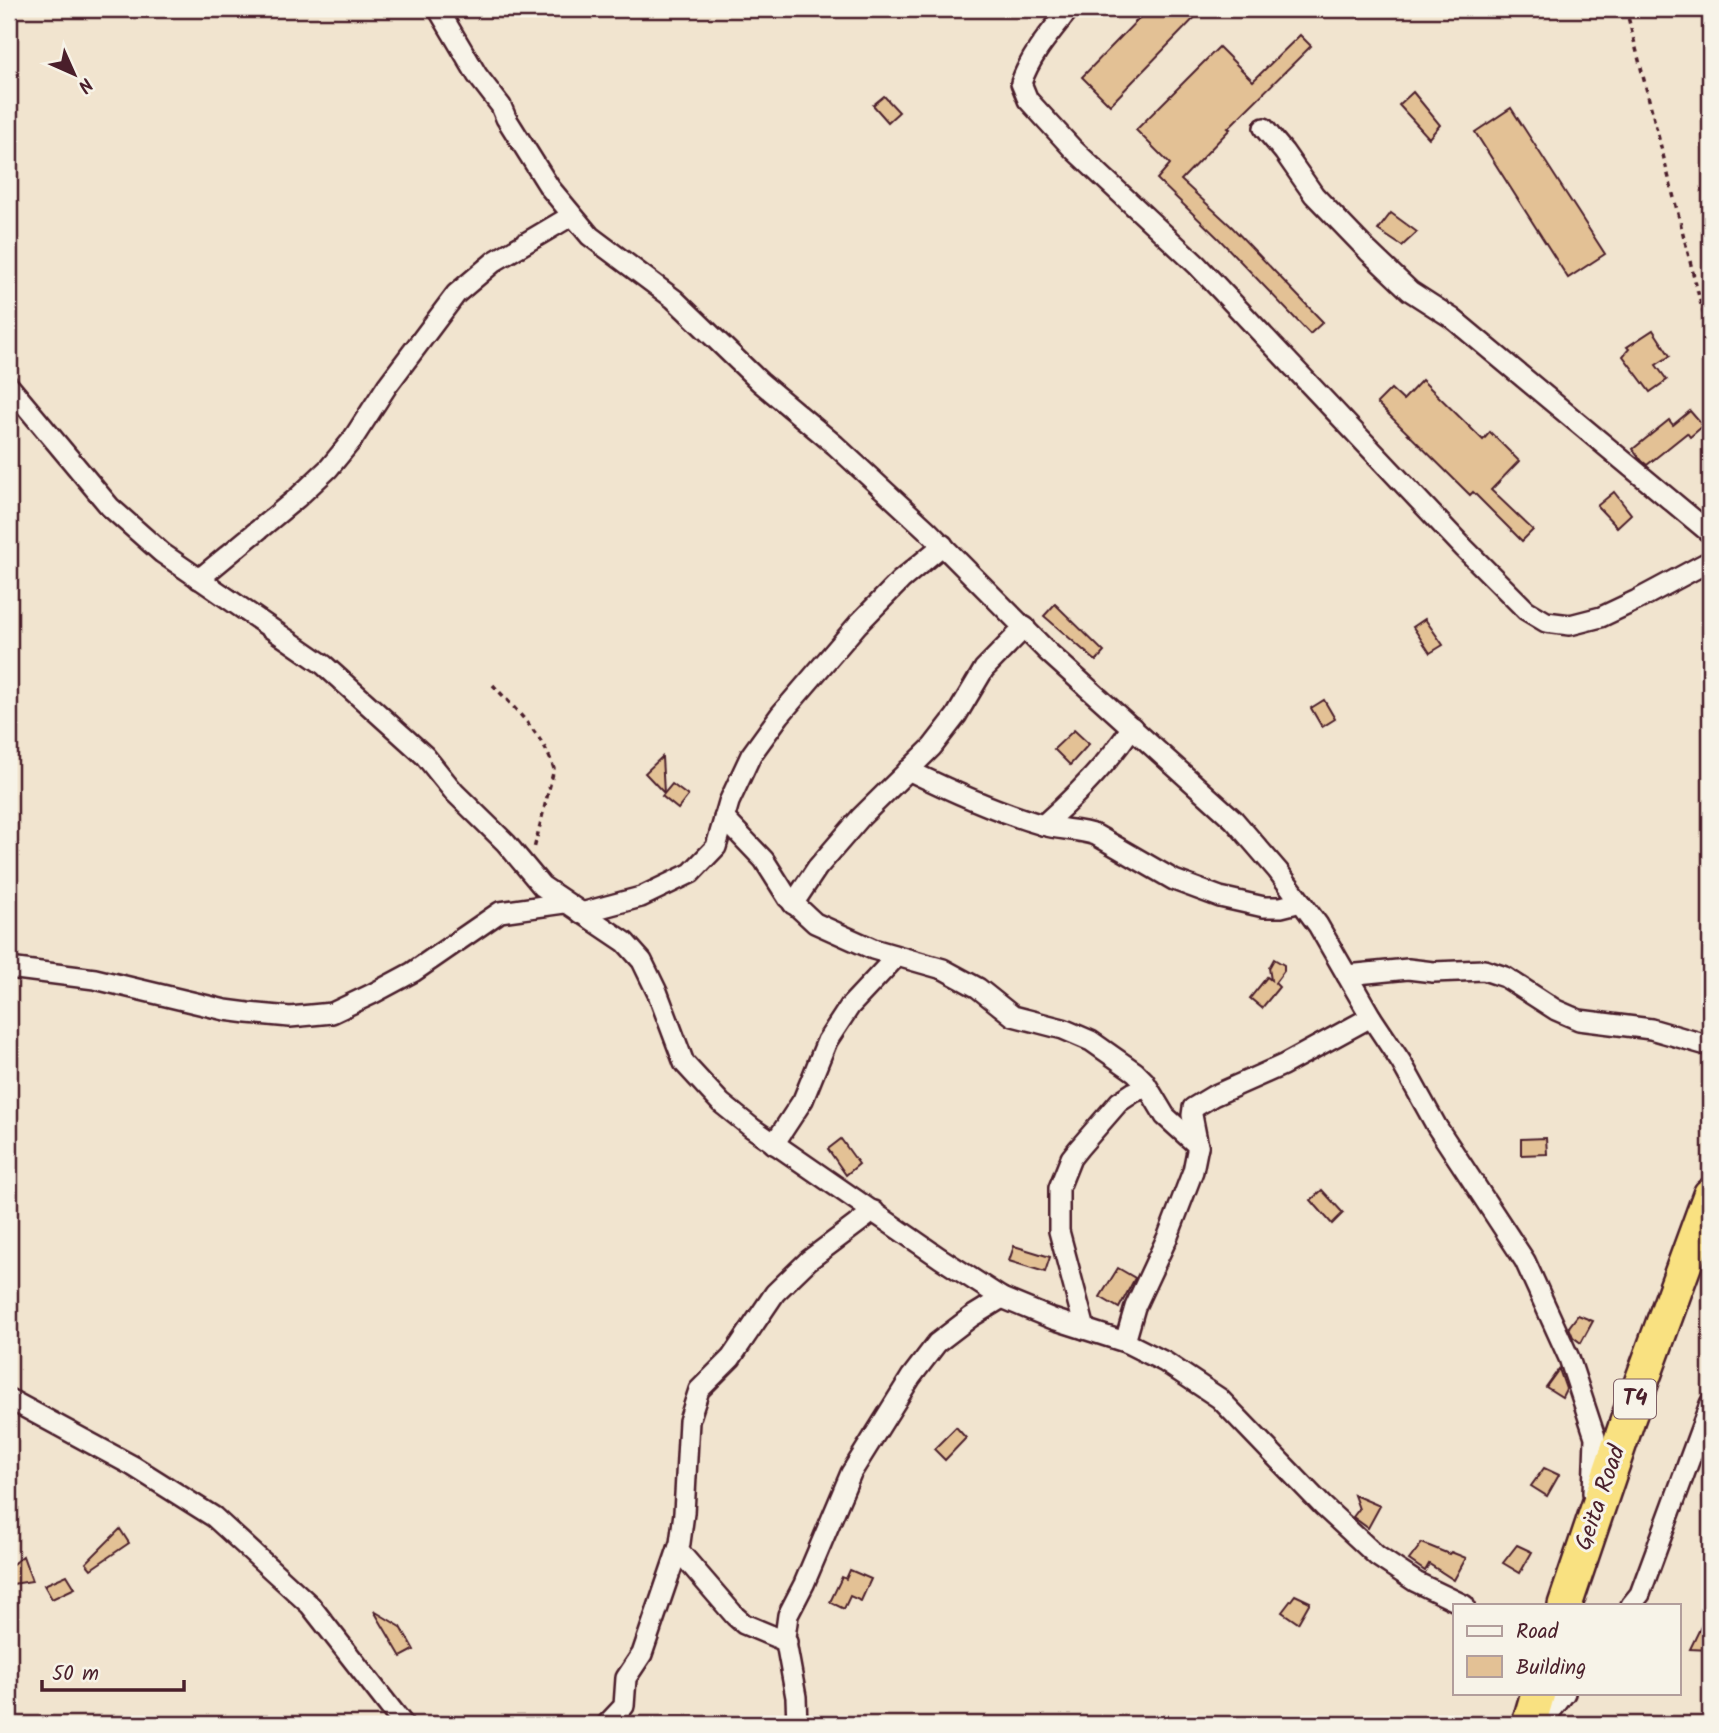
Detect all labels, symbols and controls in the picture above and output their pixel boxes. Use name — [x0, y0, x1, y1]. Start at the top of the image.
north arrow — [38, 38, 108, 108]
text: N — [70, 70, 99, 99]
road number: T4 — [1614, 1380, 1656, 1418]
street label: Geita Road — [1565, 1439, 1638, 1556]
legend — [1453, 1604, 1680, 1694]
text: Road — [1516, 1616, 1559, 1649]
scale bar — [42, 1649, 184, 1693]
text: Building — [1516, 1652, 1586, 1685]
text: 50 m — [52, 1658, 99, 1691]

